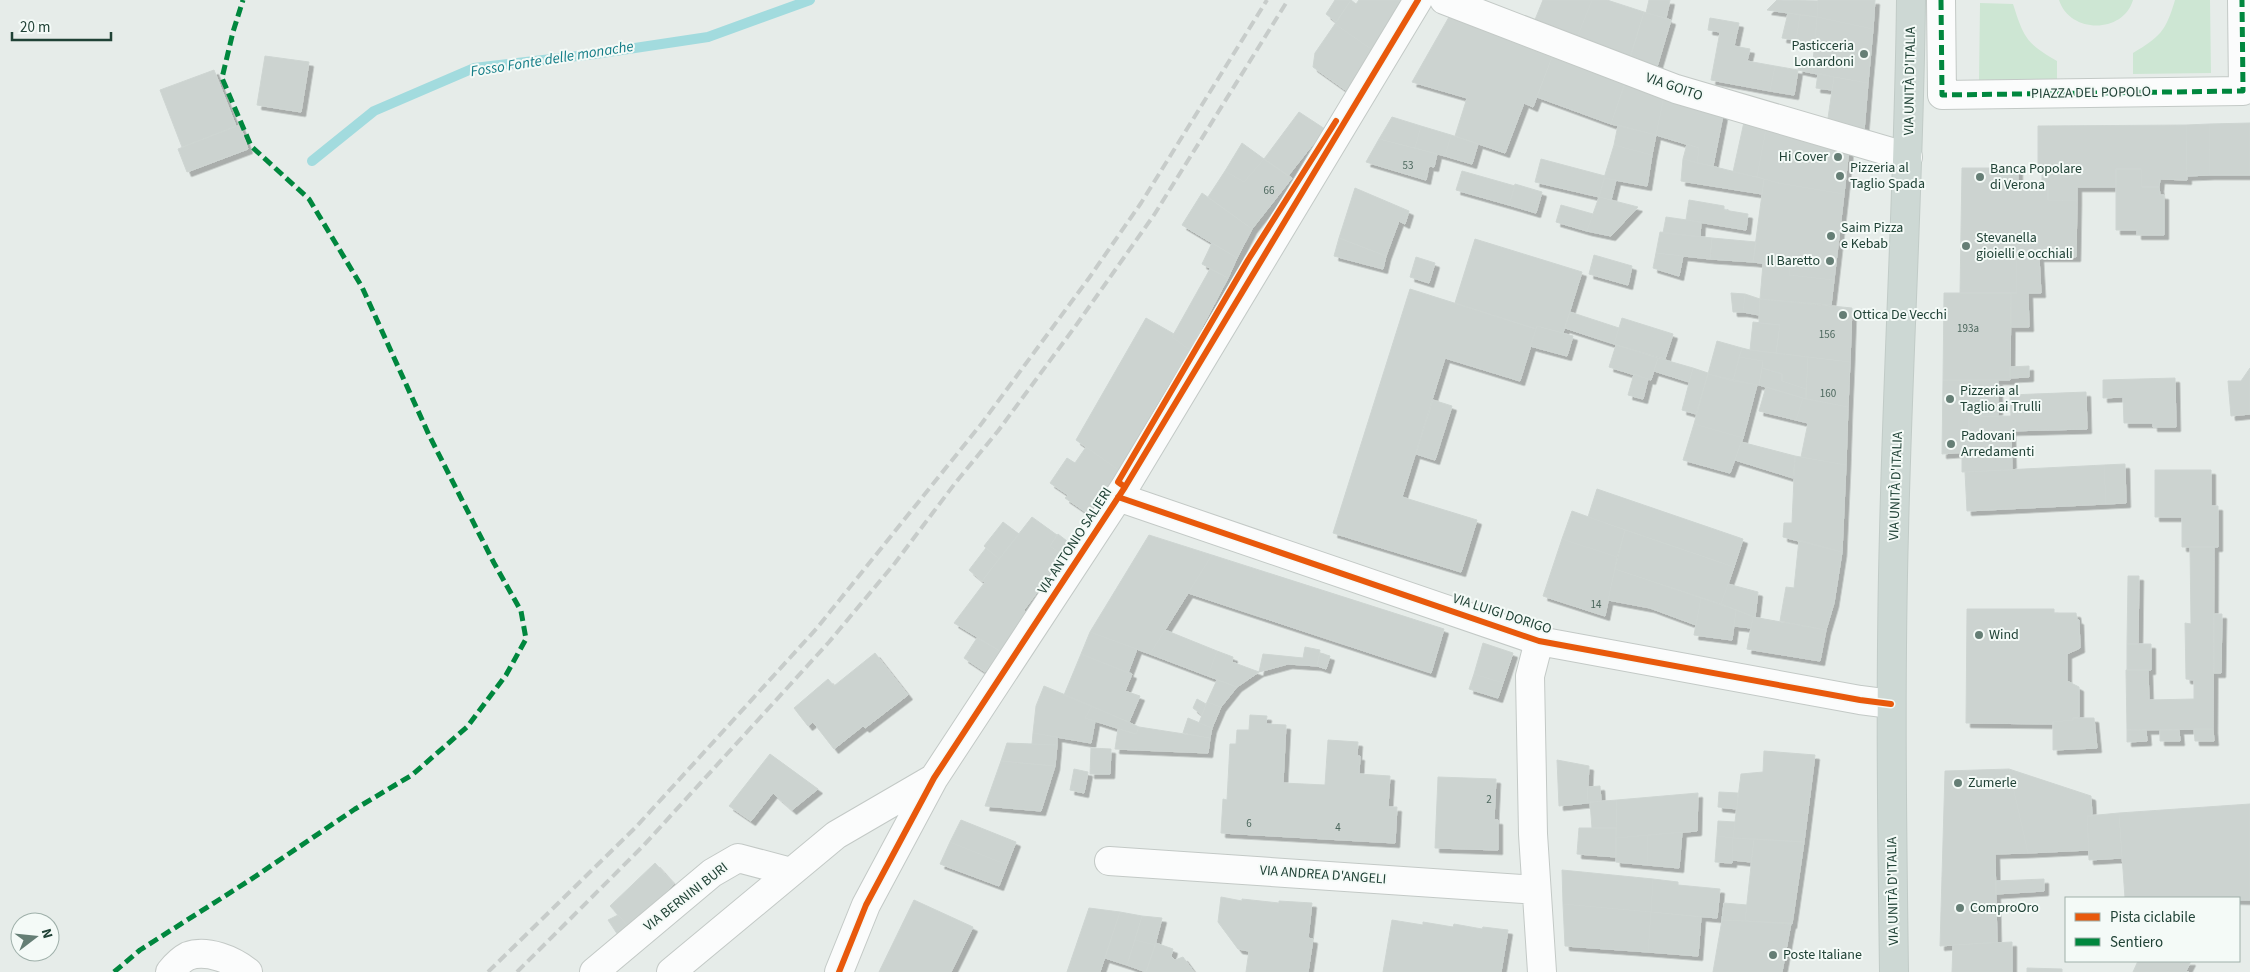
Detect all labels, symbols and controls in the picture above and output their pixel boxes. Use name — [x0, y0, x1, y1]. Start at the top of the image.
scale bar — [12, 10, 111, 42]
text: 20 m — [20, 17, 50, 38]
street label: VIA UNITÀ D'ITALIA — [1899, 26, 1921, 136]
water label: Fosso Fonte delle monache — [469, 36, 635, 82]
place label: Pasticceria Lonardoni — [1791, 36, 1854, 72]
marker: Pasticceria Lonardoni — [1858, 48, 1870, 60]
street label: VIA GOITO — [1643, 68, 1705, 106]
street label: PIAZZA DEL POPOLO — [2031, 82, 2151, 104]
place label: Hi Cover — [1779, 147, 1828, 167]
marker: Hi Cover — [1832, 151, 1844, 163]
house number: 53 — [1403, 158, 1413, 173]
place label: Pizzeria al Taglio Spada — [1850, 158, 1925, 194]
place label: Banca Popolare di Verona — [1990, 159, 2082, 195]
marker: Pizzeria al Taglio Spada — [1834, 170, 1846, 182]
marker: Banca Popolare di Verona — [1974, 171, 1986, 183]
house number: 66 — [1264, 183, 1275, 198]
place label: Saim Pizza e Kebab — [1841, 218, 1903, 254]
place label: Stevanella gioielli e occhiali — [1976, 228, 2073, 264]
marker: Saim Pizza e Kebab — [1825, 230, 1837, 242]
marker: Stevanella gioielli e occhiali — [1960, 240, 1972, 252]
place label: Il Baretto — [1767, 251, 1820, 271]
marker: Il Baretto — [1824, 255, 1836, 267]
place label: Ottica De Vecchi — [1853, 305, 1947, 325]
marker: Ottica De Vecchi — [1837, 309, 1849, 321]
house number: 193a — [1957, 321, 1979, 336]
house number: 156 — [1819, 327, 1836, 342]
place label: Pizzeria al Taglio ai Trulli — [1960, 381, 2041, 417]
house number: 160 — [1820, 386, 1836, 401]
marker: Pizzeria al Taglio ai Trulli — [1944, 393, 1956, 405]
place label: Padovani Arredamenti — [1961, 426, 2034, 462]
street label: VIA UNITÀ D'ITALIA — [1884, 431, 1908, 541]
marker: Padovani Arredamenti — [1945, 438, 1957, 450]
street label: VIA ANTONIO SALIERI — [1033, 484, 1117, 598]
street label: VIA LUIGI DORIGO — [1450, 589, 1554, 639]
house number: 14 — [1591, 597, 1602, 612]
place label: Wind — [1989, 625, 2019, 645]
marker: Wind — [1973, 629, 1985, 641]
place label: Zumerle — [1968, 773, 2017, 793]
marker: Zumerle — [1952, 777, 1964, 789]
house number: 2 — [1486, 792, 1492, 807]
house number: 6 — [1246, 816, 1252, 831]
house number: 4 — [1335, 820, 1341, 835]
street label: VIA UNITÀ D'ITALIA — [1882, 836, 1904, 946]
street label: VIA BERNINI BURI — [640, 858, 732, 936]
street label: VIA ANDREA D'ANGELI — [1259, 861, 1387, 889]
legend — [2065, 897, 2240, 962]
place label: ComproOro — [1970, 898, 2039, 918]
marker: ComproOro — [1954, 902, 1966, 914]
text: Pista ciclabile — [2110, 907, 2195, 928]
north arrow — [10, 912, 60, 962]
text: N — [36, 926, 57, 941]
text: Sentiero — [2110, 932, 2163, 953]
place label: Poste Italiane — [1783, 945, 1862, 965]
marker: Poste Italiane — [1767, 949, 1779, 961]

